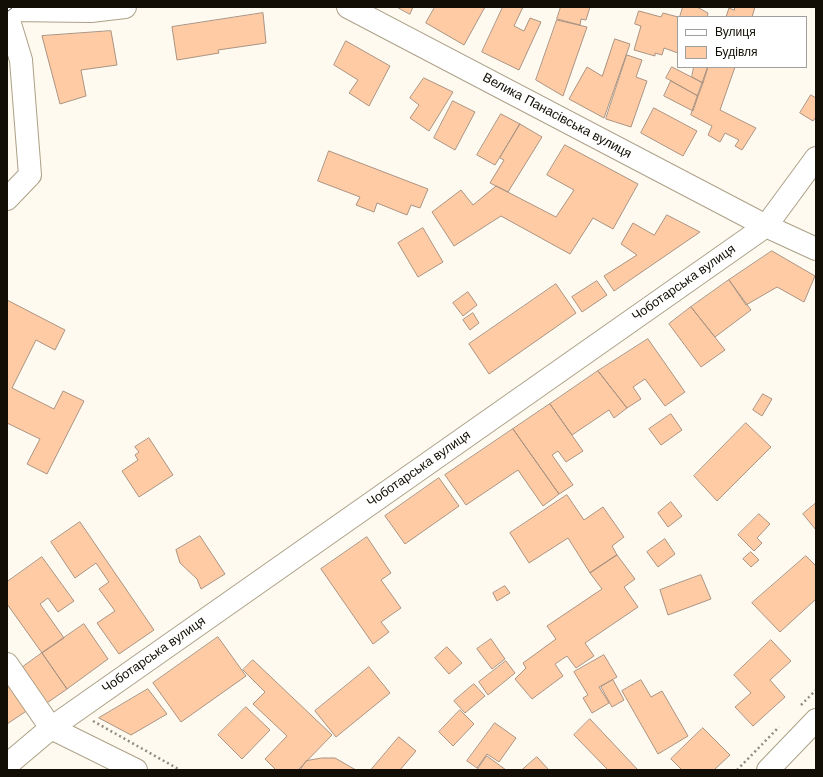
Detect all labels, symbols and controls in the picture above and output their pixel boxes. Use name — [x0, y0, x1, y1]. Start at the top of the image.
legend — [677, 16, 807, 68]
text: Вулиця — [715, 25, 756, 39]
text: Будівля — [715, 45, 757, 59]
street label: Велика Панасівська вулиця — [480, 70, 634, 162]
street label: Чоботарська вулиця — [629, 241, 739, 325]
street label: Чоботарська вулиця — [364, 427, 474, 511]
street label: Чоботарська вулиця — [99, 613, 209, 697]

